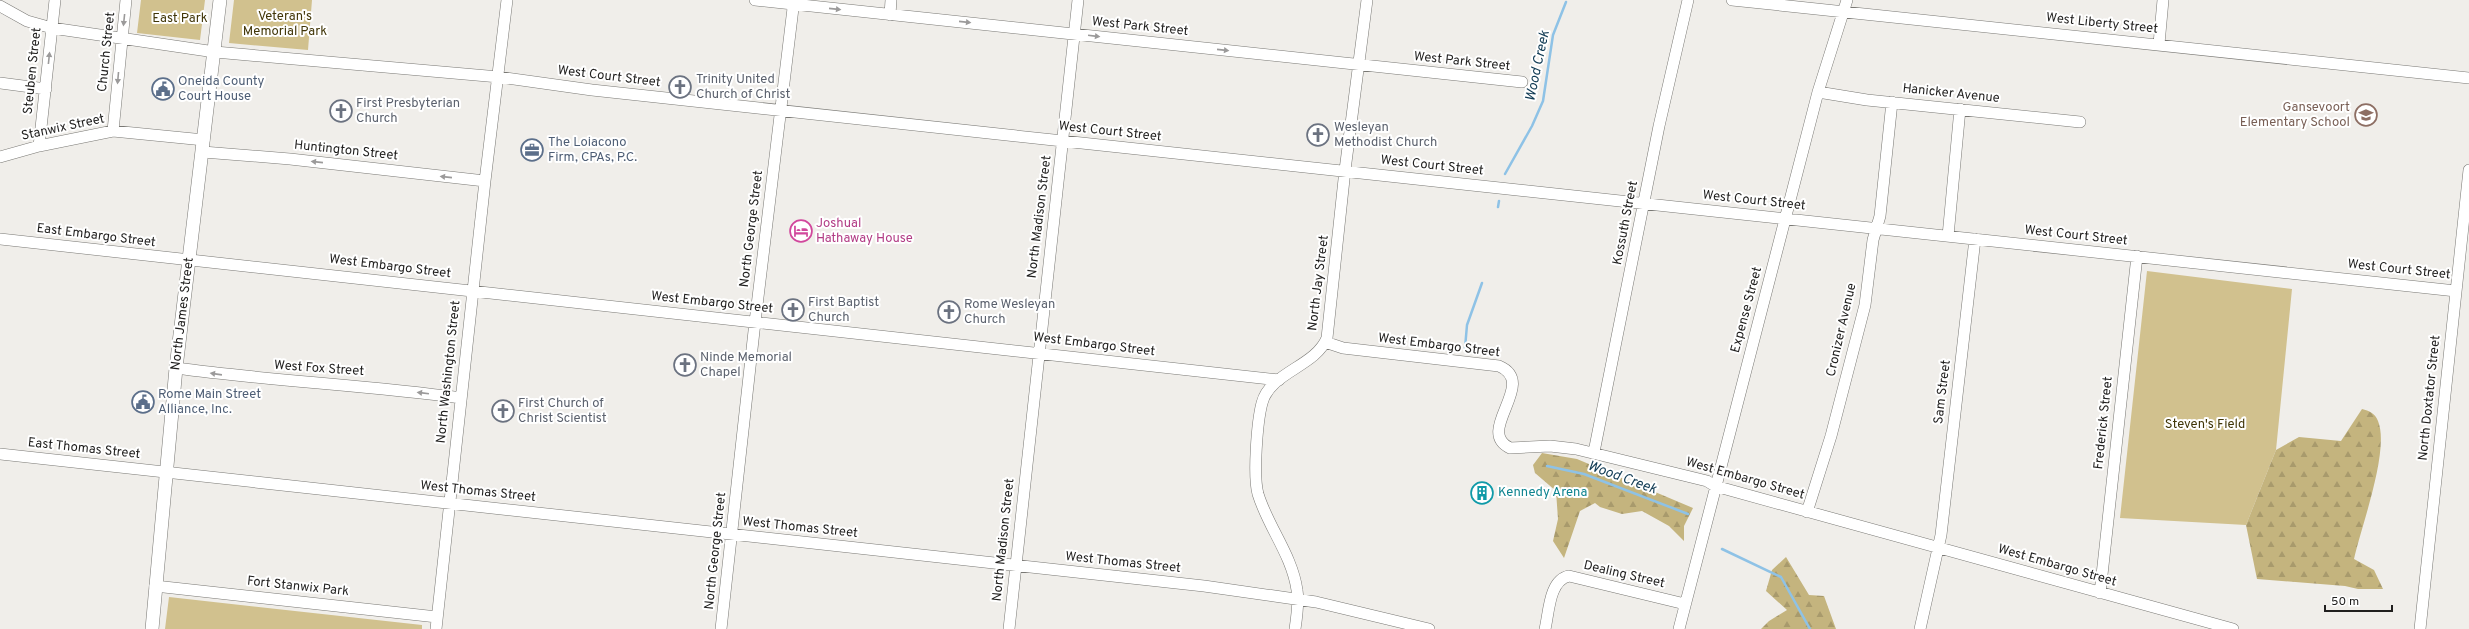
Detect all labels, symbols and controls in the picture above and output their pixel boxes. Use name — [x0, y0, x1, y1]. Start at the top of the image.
one-way arrow — [829, 6, 841, 12]
park label: Veteran's Memorial Park — [243, 9, 327, 40]
street label: West Liberty Street — [2045, 10, 2159, 38]
street label: Church Street — [95, 11, 119, 93]
park label: East Park — [152, 11, 208, 27]
one-way arrow — [121, 14, 127, 26]
street label: West Park Street — [1091, 14, 1189, 40]
one-way arrow — [959, 19, 971, 25]
street label: Steuben Street — [20, 27, 46, 115]
water label: Wood Creek — [1522, 28, 1554, 103]
one-way arrow — [1088, 33, 1100, 39]
one-way arrow — [1217, 47, 1229, 54]
street label: West Park Street — [1413, 49, 1511, 75]
one-way arrow — [46, 52, 52, 64]
street label: West Court Street — [557, 63, 661, 91]
one-way arrow — [114, 72, 121, 84]
place label: Trinity United Church of Christ — [696, 72, 790, 103]
place label: Oneida County Court House — [178, 74, 264, 105]
church icon: Trinity United Church of Christ — [667, 74, 693, 100]
public building icon: Oneida County Court House — [150, 76, 176, 102]
street label: Hanicker Avenue — [1902, 81, 2000, 107]
place label: First Presbyterian Church — [356, 96, 460, 127]
church icon: First Presbyterian Church — [328, 98, 354, 124]
place label: Gansevoort Elementary School — [2240, 100, 2350, 131]
school or university icon: Gansevoort Elementary School — [2353, 102, 2379, 128]
street label: Stanwix Street — [20, 111, 106, 145]
street label: West Court Street — [1058, 119, 1162, 145]
place label: Wesleyan Methodist Church — [1334, 120, 1437, 151]
church icon: Wesleyan Methodist Church — [1305, 122, 1331, 148]
place label: The Loiacono Firm, CPAs, P.C. — [548, 135, 637, 166]
office icon: The Loiacono Firm, CPAs, P.C. — [519, 137, 545, 163]
street label: Huntington Street — [293, 138, 399, 164]
street label: West Court Street — [1380, 153, 1484, 179]
street label: North Madison Street — [1025, 155, 1055, 279]
one-way arrow — [311, 159, 323, 165]
street label: North George Street — [737, 169, 767, 288]
one-way arrow — [440, 174, 452, 180]
street label: Kossuth Street — [1610, 179, 1642, 267]
street label: West Court Street — [1702, 188, 1806, 214]
place label: Joshual Hathaway House — [816, 216, 913, 247]
hotel icon: Joshual Hathaway House — [788, 218, 814, 244]
street label: East Embargo Street — [36, 221, 157, 251]
street label: West Court Street — [2024, 223, 2128, 249]
street label: North Jay Street — [1305, 234, 1333, 332]
street label: West Embargo Street — [328, 252, 452, 282]
street label: North James Street — [168, 256, 198, 371]
street label: West Court Street — [2347, 257, 2451, 283]
street label: Expense Street — [1728, 265, 1766, 355]
street label: Cronizer Avenue — [1823, 282, 1861, 378]
street label: West Embargo Street — [650, 289, 774, 317]
place label: First Baptist Church — [808, 295, 879, 326]
church icon: First Baptist Church — [780, 297, 806, 323]
place label: Rome Wesleyan Church — [964, 297, 1055, 328]
church icon: Rome Wesleyan Church — [936, 299, 962, 325]
street label: North Washington Street — [434, 300, 464, 444]
street label: West Embargo Street — [1032, 330, 1156, 360]
street label: West Embargo Street — [1377, 331, 1501, 361]
street label: North Doxtator Street — [2415, 334, 2445, 462]
place label: Ninde Memorial Chapel — [700, 350, 792, 381]
church icon: Ninde Memorial Chapel — [672, 352, 698, 378]
street label: West Fox Street — [273, 358, 365, 380]
street label: Sam Street — [1931, 359, 1955, 425]
one-way arrow — [210, 371, 222, 377]
street label: Frederick Street — [2091, 376, 2117, 470]
place label: Rome Main Street Alliance, Inc. — [158, 387, 261, 418]
public building icon: Rome Main Street Alliance, Inc. — [130, 389, 156, 415]
one-way arrow — [417, 390, 429, 396]
place label: First Church of Christ Scientist — [518, 396, 607, 427]
church icon: First Church of Christ Scientist — [490, 398, 516, 424]
park label: Steven's Field — [2165, 417, 2245, 433]
street label: East Thomas Street — [27, 435, 141, 463]
street label: West Embargo Street — [1684, 454, 1806, 504]
water label: Wood Creek — [1585, 458, 1660, 499]
street label: West Thomas Street — [419, 478, 537, 506]
street label: North Madison Street — [990, 478, 1018, 602]
building icon: Kennedy Arena — [1469, 480, 1495, 506]
place label: Kennedy Arena — [1498, 485, 1587, 501]
street label: North George Street — [702, 491, 730, 610]
street label: West Thomas Street — [741, 514, 859, 542]
street label: West Embargo Street — [1996, 541, 2118, 591]
street label: West Thomas Street — [1064, 549, 1182, 577]
street label: Dealing Street — [1582, 558, 1666, 592]
street label: Fort Stanwix Park — [246, 574, 350, 600]
scale bar — [2325, 587, 2392, 613]
text: 50 m — [2331, 594, 2359, 610]

